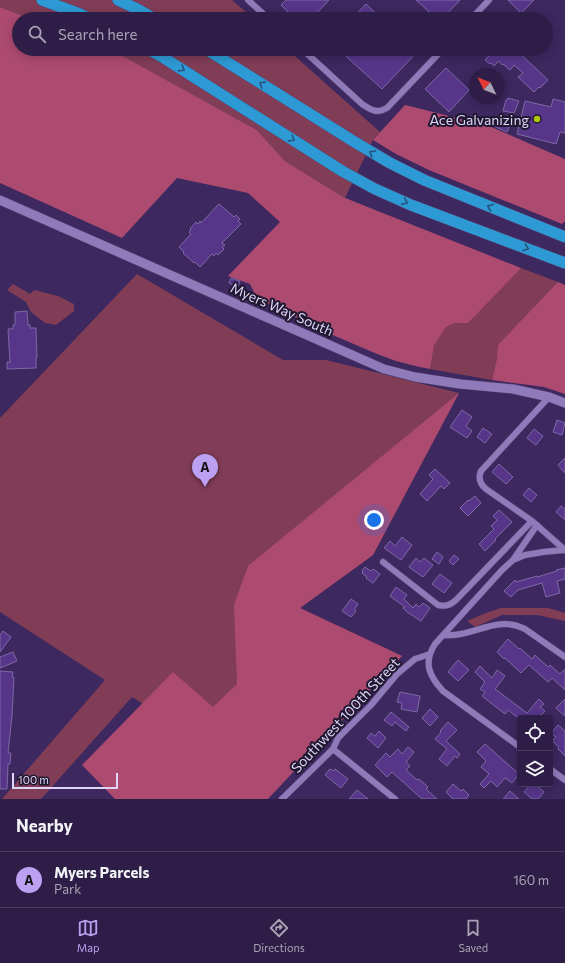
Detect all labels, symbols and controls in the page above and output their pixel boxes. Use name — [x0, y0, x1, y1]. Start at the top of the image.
search box — [12, 12, 553, 56]
icon: search — [26, 23, 48, 45]
text: Search here — [58, 25, 137, 43]
one-way arrow — [178, 64, 185, 72]
north arrow — [469, 68, 505, 104]
one-way arrow — [259, 82, 266, 89]
place label: Ace Galvanizing — [429, 111, 529, 128]
marker: Ace Galvanizing — [532, 114, 542, 124]
one-way arrow — [288, 134, 295, 141]
one-way arrow — [369, 150, 376, 157]
one-way arrow — [400, 197, 408, 205]
one-way arrow — [486, 203, 493, 211]
one-way arrow — [523, 244, 530, 252]
street label: Myers Way South — [228, 279, 336, 339]
pin: A — [192, 454, 218, 487]
your location — [364, 510, 384, 530]
street label: Southwest 100th Street — [287, 654, 403, 776]
map controls — [517, 715, 553, 787]
button: locate — [517, 715, 553, 751]
button: layers — [517, 751, 553, 787]
scale bar — [12, 771, 118, 790]
text: 100 m — [18, 773, 49, 786]
text: Nearby — [16, 815, 73, 836]
text: Myers Parcels — [54, 863, 149, 881]
text: A — [24, 872, 34, 888]
text: 160 m — [513, 872, 549, 888]
text: Park — [54, 881, 81, 897]
tab: Map — [77, 917, 100, 954]
tab: Directions — [253, 917, 305, 954]
tab: Saved — [458, 917, 488, 954]

